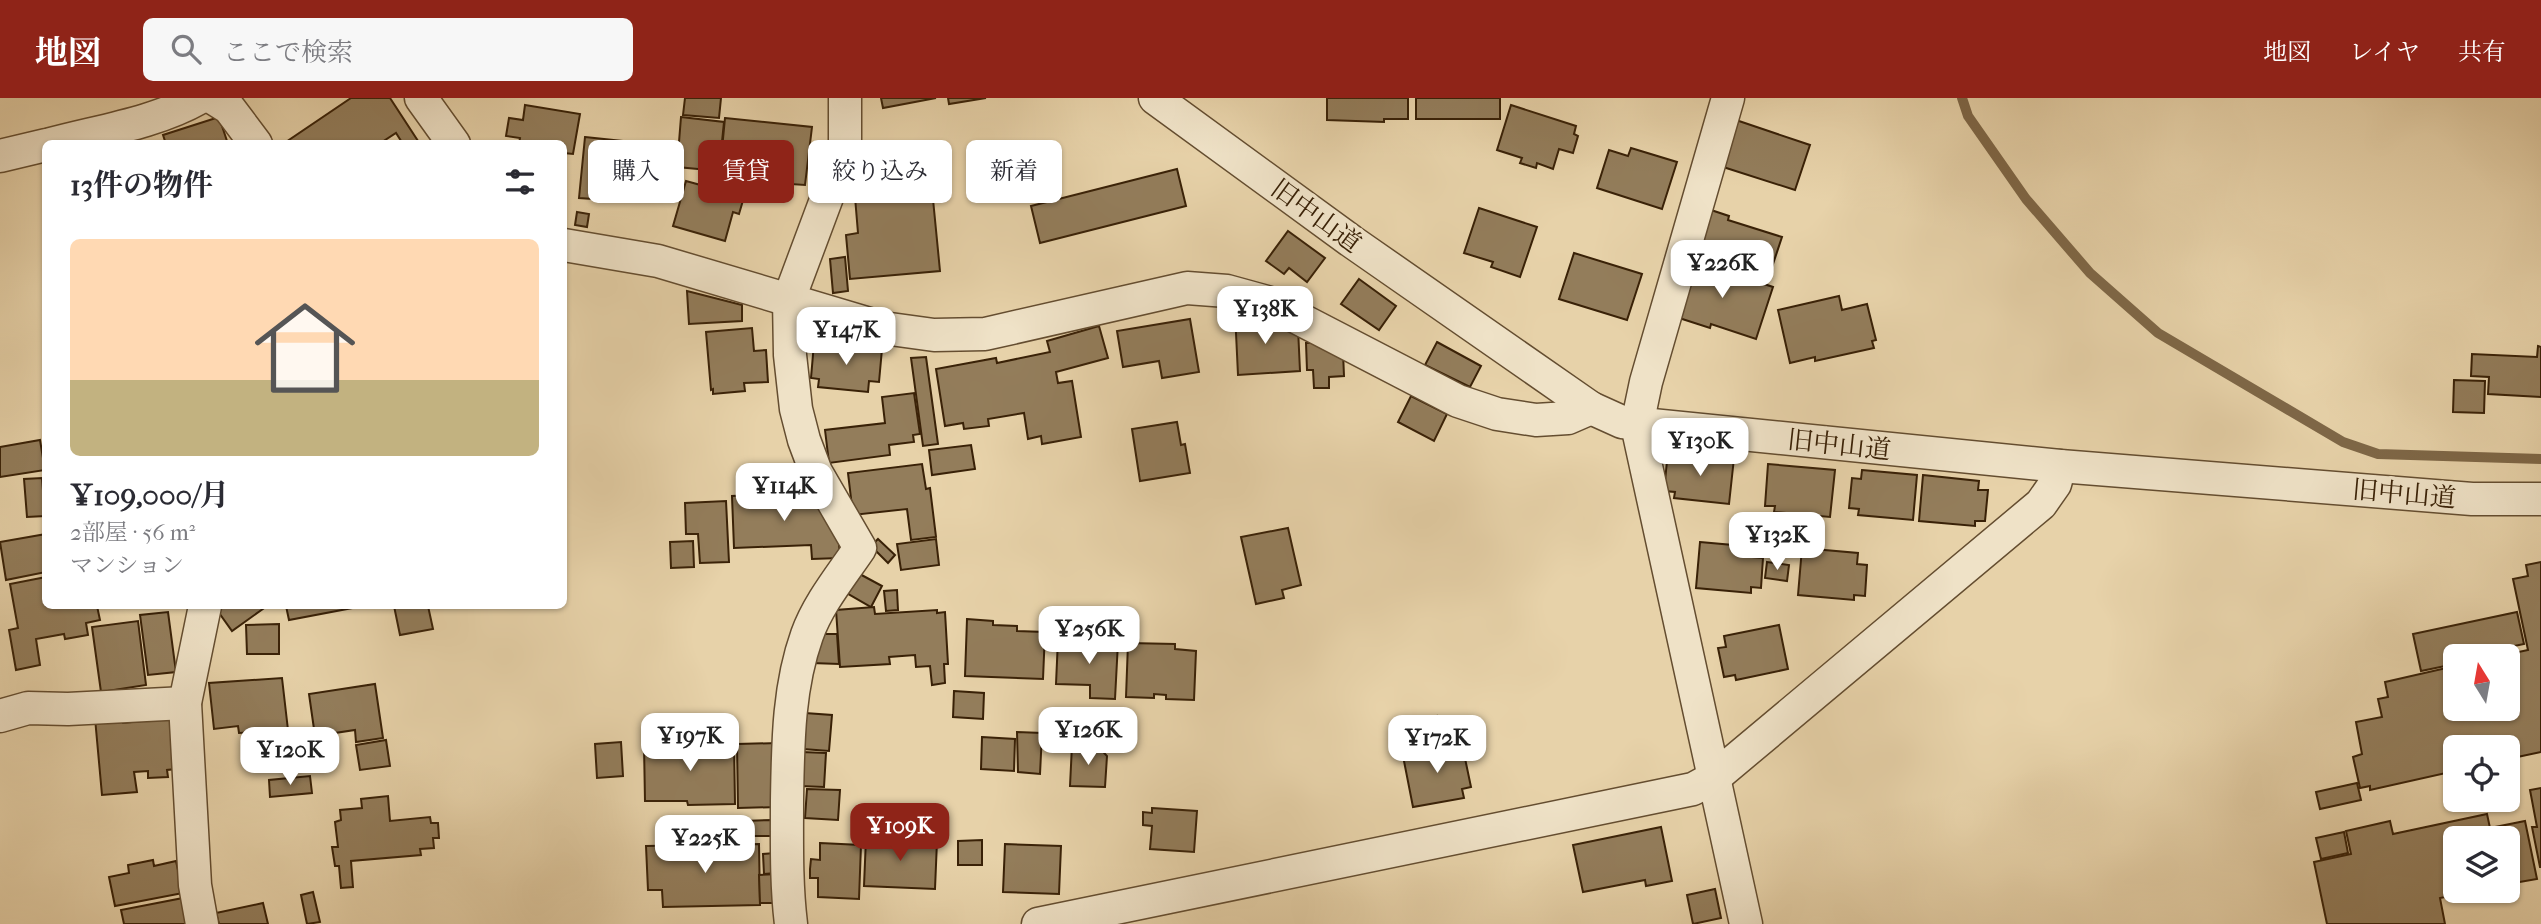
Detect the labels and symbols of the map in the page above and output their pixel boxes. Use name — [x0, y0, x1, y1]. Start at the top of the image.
street label: 旧中山道 — [1265, 173, 1367, 259]
pin: ¥226K — [1673, 240, 1771, 300]
pin: ¥138K — [1216, 286, 1314, 346]
pin: ¥147K — [797, 308, 895, 367]
pin: ¥130K — [1651, 418, 1749, 478]
street label: 旧中山道 — [1786, 424, 1892, 466]
pin: ¥114K — [735, 464, 833, 523]
street label: 旧中山道 — [2351, 474, 2457, 514]
pin: ¥132K — [1728, 512, 1826, 572]
pin: ¥256K — [1040, 606, 1138, 666]
north arrow — [2443, 644, 2520, 721]
pin: ¥126K — [1039, 708, 1137, 767]
pin: ¥197K — [641, 714, 739, 773]
pin: ¥172K — [1388, 716, 1486, 775]
pin: ¥120K — [241, 728, 339, 787]
pin: ¥109K — [851, 804, 949, 863]
pin: ¥225K — [656, 816, 754, 875]

